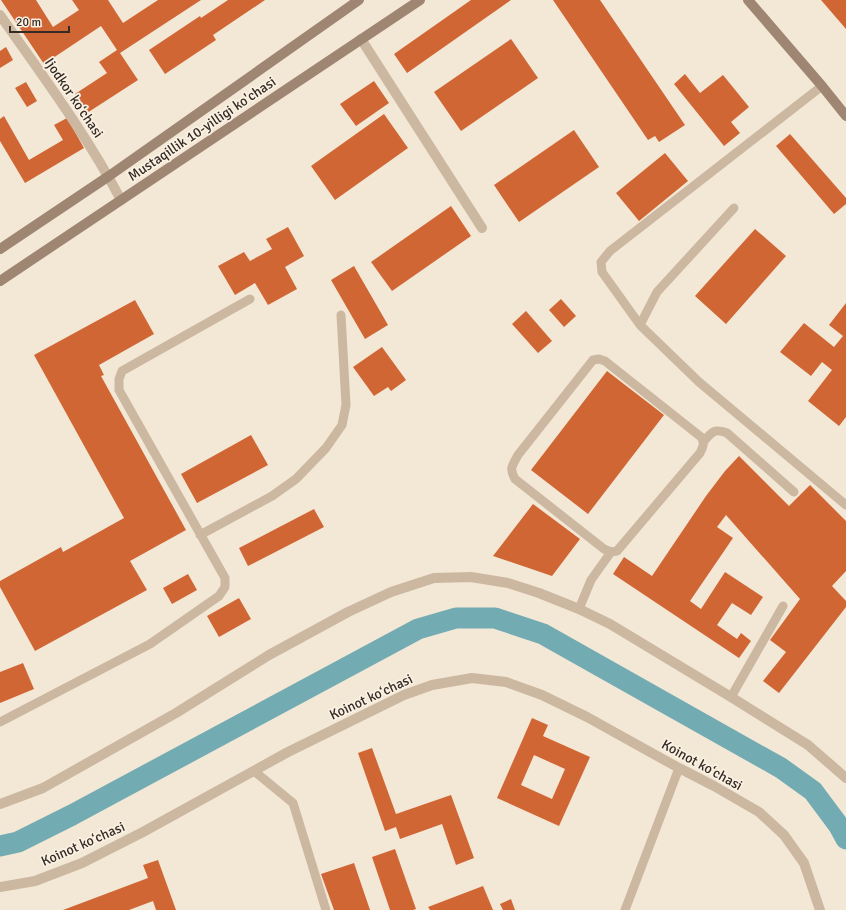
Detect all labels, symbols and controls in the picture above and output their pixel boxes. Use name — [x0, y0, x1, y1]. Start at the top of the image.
scale bar — [10, 8, 69, 34]
text: 20 m — [16, 15, 41, 30]
street label: Ijodkor koʻchasi — [41, 55, 107, 141]
street label: Mustaqillik 10-yilligi ko'chasi — [125, 73, 279, 185]
street label: Koinot koʻchasi — [327, 670, 415, 724]
street label: Koinot koʻchasi — [659, 736, 745, 794]
street label: Koinot koʻchasi — [39, 818, 127, 870]

